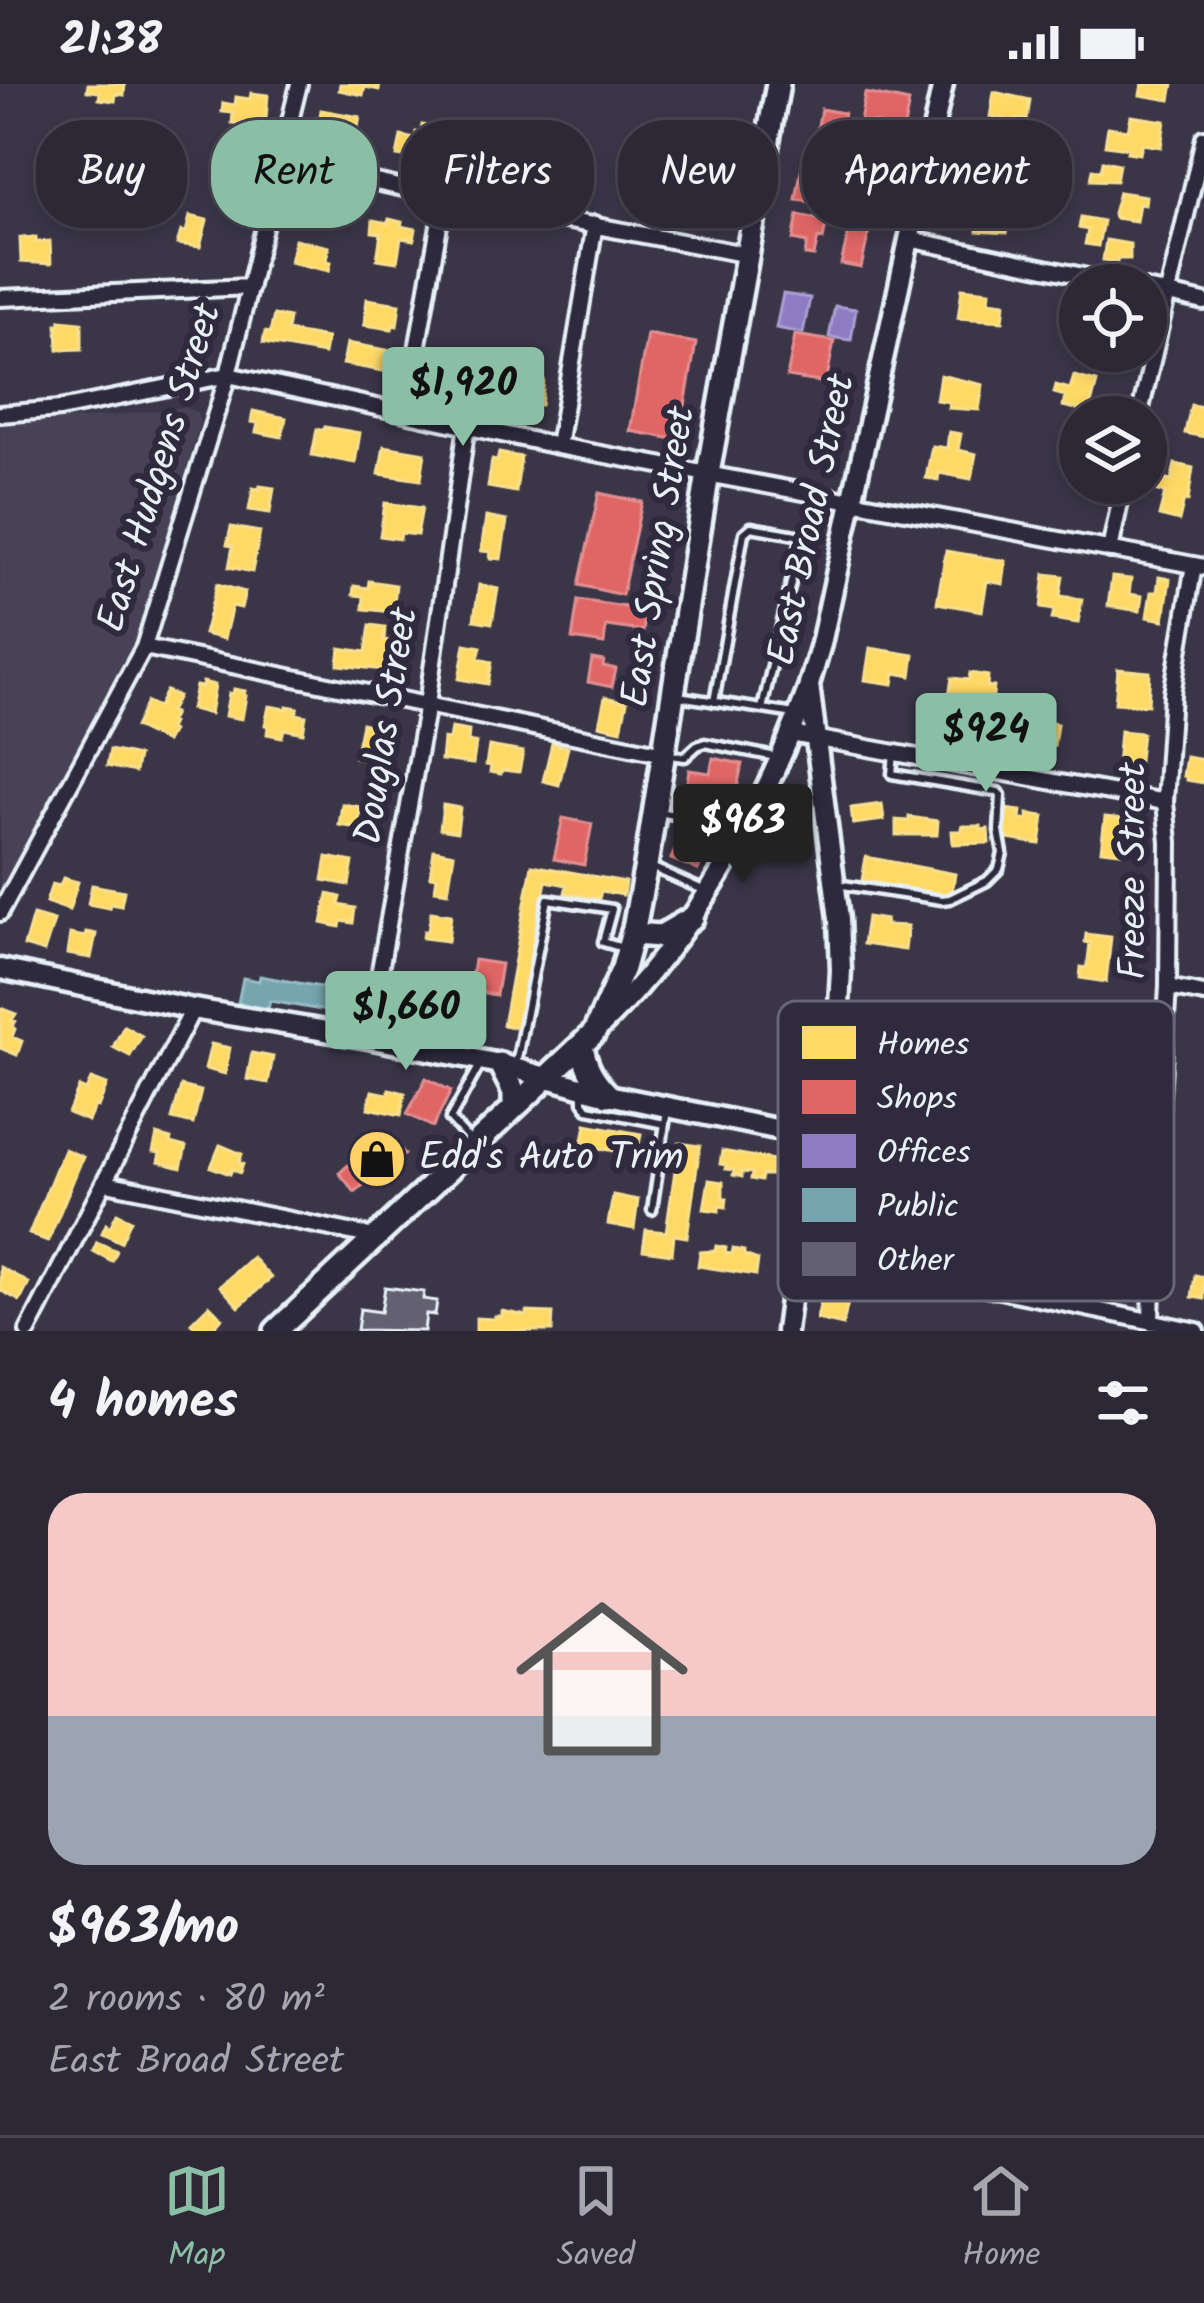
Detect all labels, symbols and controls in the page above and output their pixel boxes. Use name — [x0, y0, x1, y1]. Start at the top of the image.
text: 21:38 — [60, 6, 162, 78]
chip: Buy — [36, 120, 187, 228]
chip: Rent — [211, 120, 377, 228]
chip: Filters — [401, 120, 594, 228]
chip: New — [618, 120, 778, 228]
chip: Apartment — [802, 120, 1072, 228]
map controls — [1059, 264, 1167, 504]
button: locate — [1059, 264, 1167, 372]
street label: East Hudgens Street — [82, 295, 241, 640]
pin: $1,920 — [365, 347, 561, 449]
text: $1,920 — [409, 355, 517, 417]
street label: East Broad Street — [752, 368, 874, 671]
button: layers — [1059, 396, 1167, 504]
street label: East Spring Street — [606, 401, 715, 712]
street label: Douglas Street — [339, 602, 437, 849]
pin: $924 — [915, 693, 1057, 795]
text: $924 — [943, 701, 1029, 763]
street label: Freeze Street — [1104, 761, 1166, 980]
pin: $963 — [672, 784, 814, 886]
text: $963 — [700, 792, 786, 854]
pin: $1,660 — [308, 971, 504, 1073]
text: $1,660 — [352, 979, 460, 1041]
legend — [778, 1001, 1174, 1301]
text: Homes — [877, 1020, 969, 1073]
text: Shops — [877, 1074, 957, 1127]
shop icon: Edd's Auto Trim — [346, 1128, 408, 1190]
place label: Edd's Auto Trim — [419, 1128, 684, 1190]
text: Offices — [877, 1128, 971, 1181]
text: Public — [877, 1182, 959, 1235]
text: Other — [877, 1236, 956, 1289]
text: 4 homes — [48, 1363, 238, 1444]
icon: filters — [1090, 1370, 1156, 1436]
icon: home — [494, 1571, 710, 1787]
text: $963/mo — [48, 1889, 239, 1970]
text: 2 rooms · 80 m² — [48, 1970, 324, 2032]
text: East Broad Street — [48, 2032, 344, 2094]
tab: Map — [164, 2158, 230, 2283]
tab: Saved — [557, 2158, 635, 2283]
tab: Home — [962, 2158, 1040, 2283]

